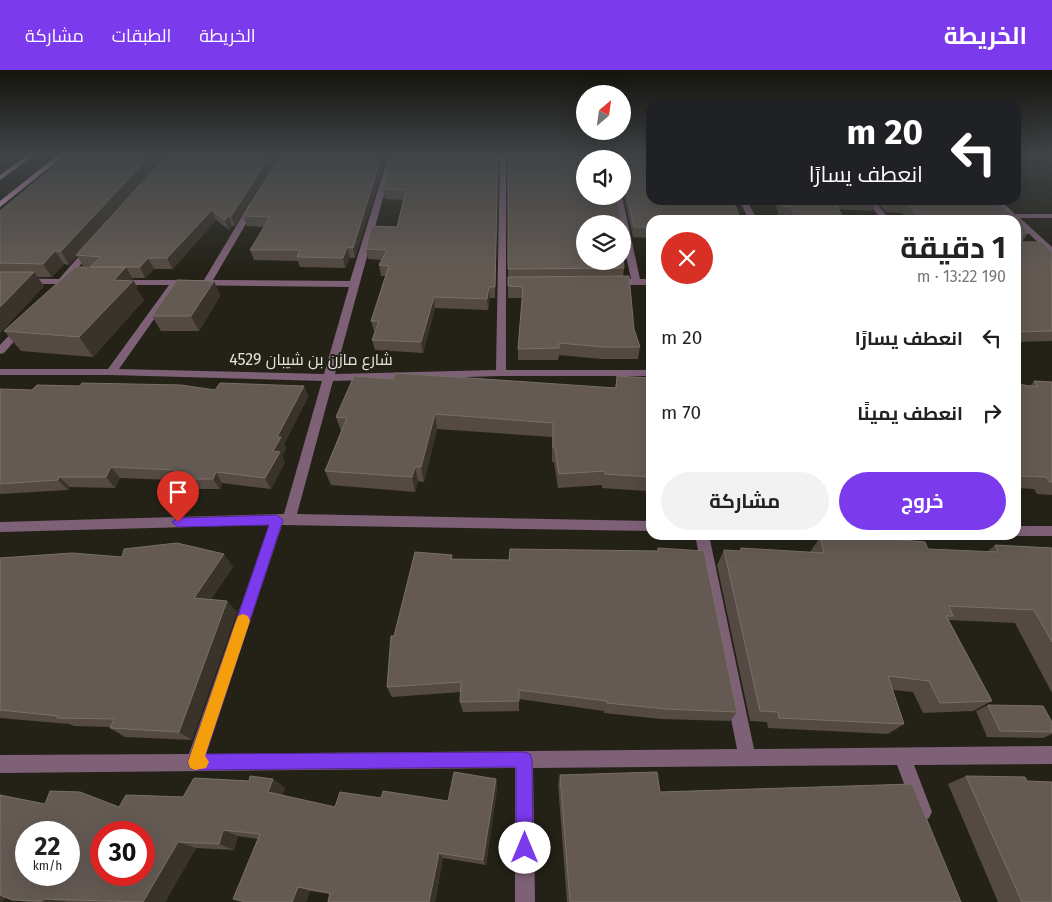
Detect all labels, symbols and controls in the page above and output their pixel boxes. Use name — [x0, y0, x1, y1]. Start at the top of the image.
text: الخريطة — [944, 22, 1027, 50]
text: مشاركة — [25, 25, 84, 47]
text: الطبقات — [112, 25, 171, 47]
text: الخريطة — [199, 25, 256, 47]
north arrow — [576, 85, 631, 140]
map controls — [576, 85, 631, 270]
text: 20 m — [847, 111, 923, 153]
icon: left — [941, 120, 1006, 185]
button: sound — [576, 150, 631, 205]
text: انعطف يسارًا — [809, 161, 923, 188]
button: layers — [576, 215, 631, 270]
text: 1 دقيقة — [900, 230, 1006, 266]
button: close — [661, 232, 713, 284]
text: 190 m · 13:22 — [917, 267, 1006, 286]
icon: left — [978, 324, 1006, 352]
text: 20 m — [661, 326, 702, 349]
text: انعطف يسارًا — [855, 327, 963, 350]
street label: شارع مازن بن شيبان 4529 — [229, 350, 393, 371]
icon: right — [978, 399, 1006, 427]
text: 70 m — [661, 401, 701, 424]
text: انعطف يمينًا — [857, 402, 963, 425]
pin — [157, 471, 199, 522]
button: مشاركة — [661, 472, 829, 530]
button: خروج — [839, 472, 1006, 530]
icon: arrive — [164, 478, 192, 506]
speed limit sign: 30 — [90, 821, 155, 886]
position arrow — [498, 821, 550, 873]
text: 22 — [35, 832, 60, 862]
text: km/h — [33, 859, 62, 873]

